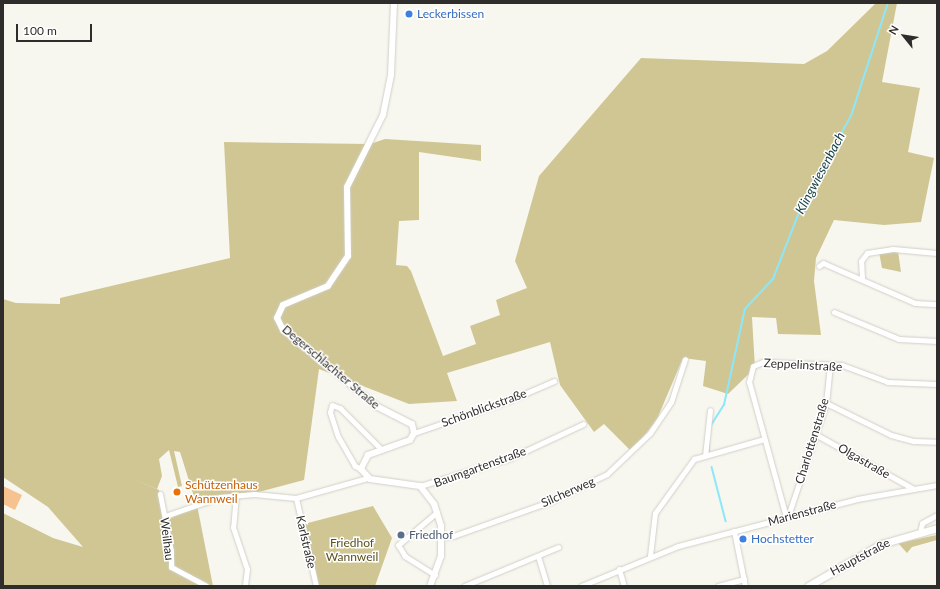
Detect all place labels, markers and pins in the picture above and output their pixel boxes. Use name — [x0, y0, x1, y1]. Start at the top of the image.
place label: Leckerbissen — [417, 7, 484, 21]
marker: Leckerbissen — [404, 9, 414, 19]
place label: Schützenhaus Wannweil — [185, 478, 258, 506]
marker: Schützenhaus Wannweil — [172, 487, 182, 497]
place label: Friedhof — [409, 528, 453, 542]
marker: Friedhof — [396, 530, 406, 540]
place label: Hochstetter — [751, 532, 814, 546]
marker: Hochstetter — [738, 534, 748, 544]

